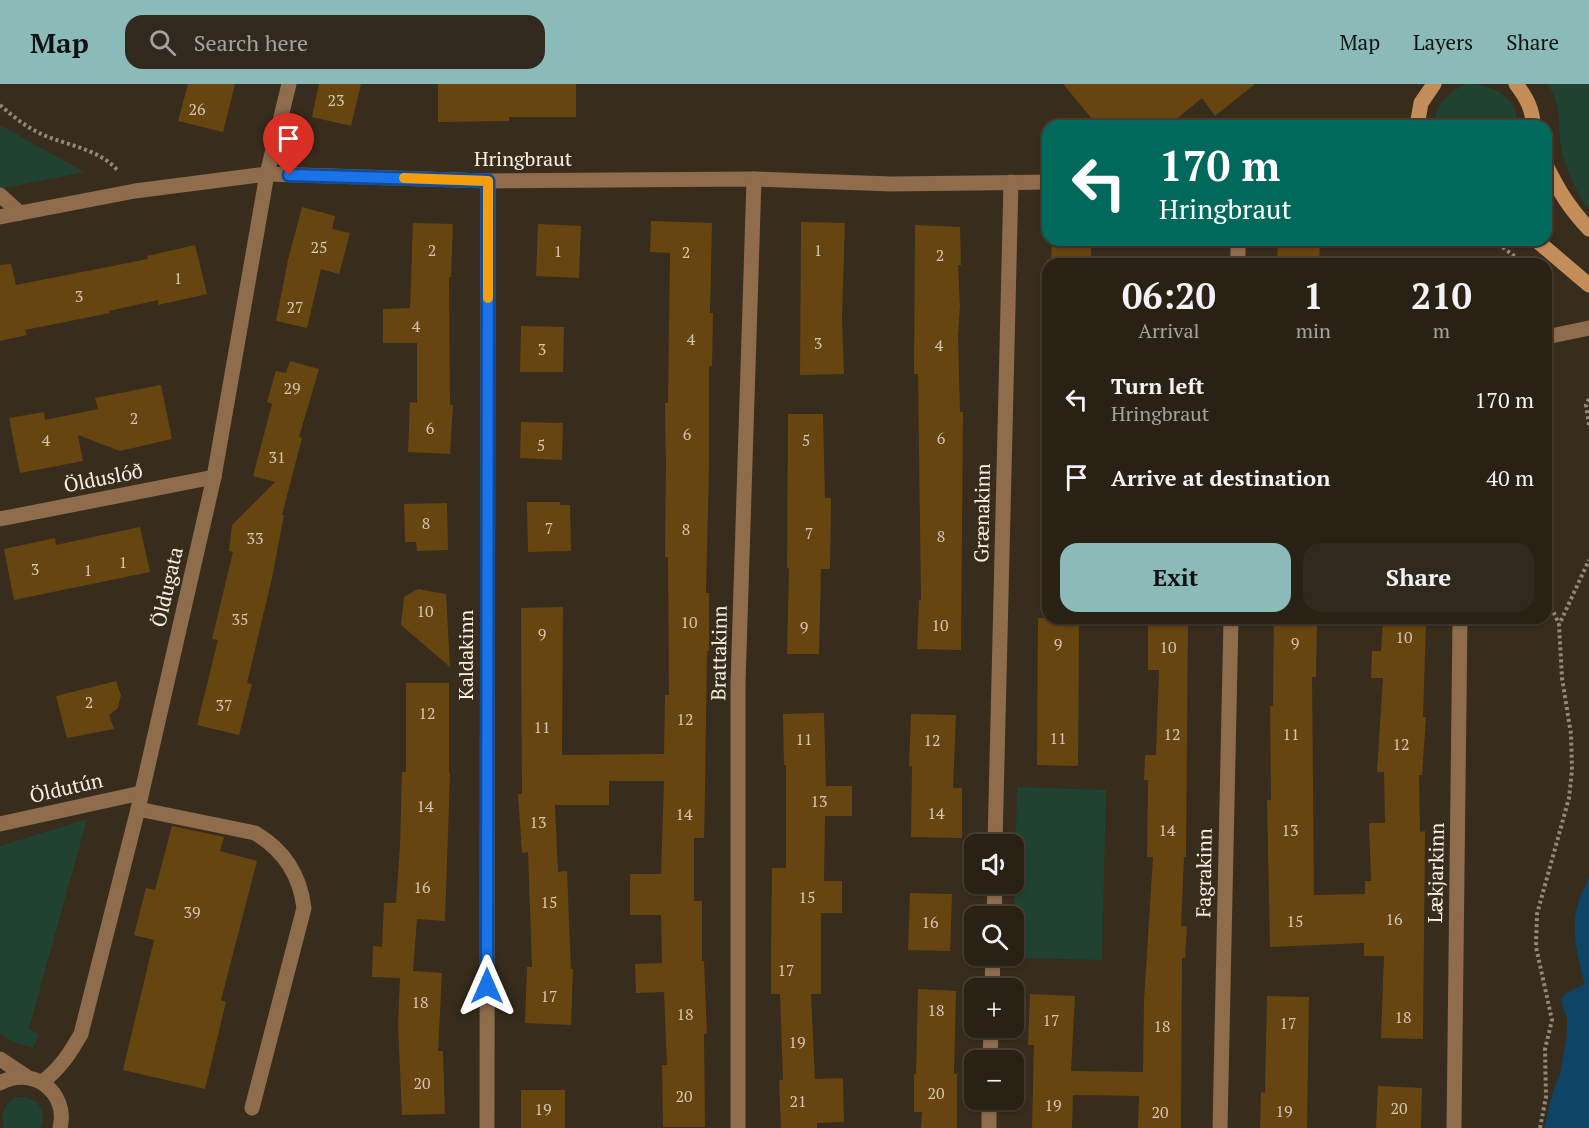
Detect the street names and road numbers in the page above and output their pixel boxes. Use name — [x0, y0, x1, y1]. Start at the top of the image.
street label: Hringbraut — [474, 145, 573, 172]
street label: Ölduslóð — [61, 457, 145, 498]
street label: Grænakinn — [967, 463, 996, 563]
street label: Öldugata — [144, 544, 189, 630]
street label: Brattakinn — [704, 605, 733, 701]
street label: Kaldakinn — [452, 610, 479, 700]
street label: Öldutún — [27, 766, 105, 809]
street label: Lækjarkinn — [1421, 822, 1450, 923]
street label: Fagrakinn — [1189, 828, 1218, 918]

